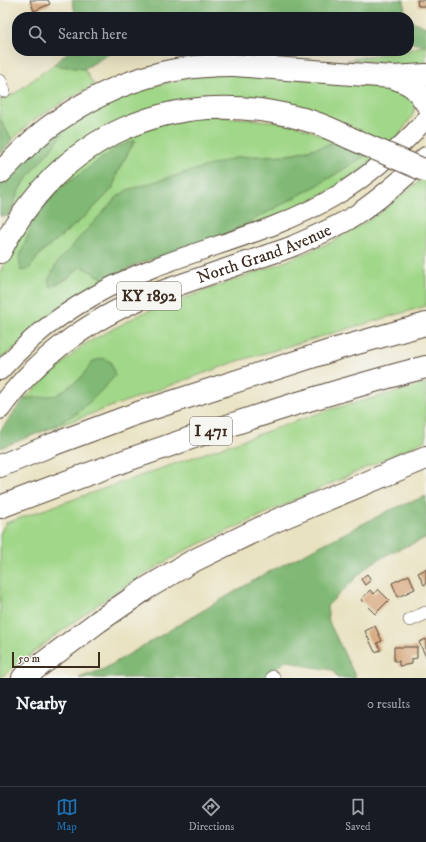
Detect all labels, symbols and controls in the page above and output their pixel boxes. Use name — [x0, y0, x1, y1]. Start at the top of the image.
search box — [12, 12, 414, 56]
icon: search — [26, 23, 48, 45]
text: Search here — [58, 25, 127, 44]
street label: North Grand Avenue — [194, 219, 335, 289]
road number: KY 1892 — [117, 282, 181, 310]
road number: I 471 — [190, 417, 232, 445]
scale bar — [12, 650, 100, 669]
text: 50 m — [18, 652, 40, 666]
text: Nearby — [16, 693, 66, 715]
text: 0 results — [367, 696, 410, 712]
tab: Map — [56, 796, 78, 834]
tab: Directions — [189, 796, 234, 834]
tab: Saved — [345, 796, 370, 834]

